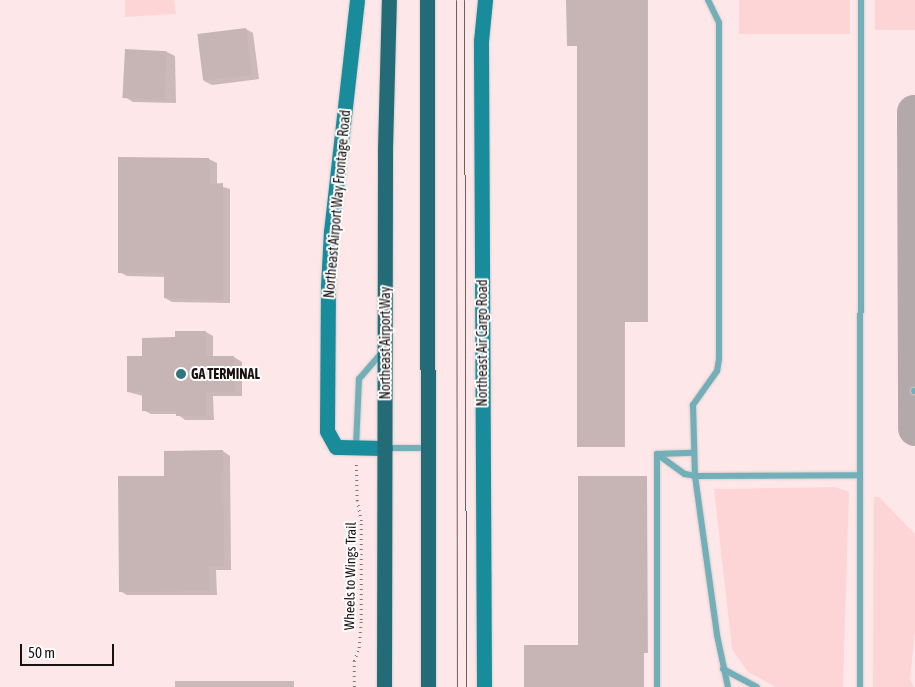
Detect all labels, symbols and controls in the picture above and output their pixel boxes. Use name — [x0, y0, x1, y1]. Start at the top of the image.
street label: Northeast Airport Way Frontage Road — [320, 109, 354, 299]
street label: Northeast Air Cargo Road — [474, 279, 490, 407]
street label: Northeast Airport Way — [377, 287, 393, 399]
place label: GA TERMINAL — [191, 366, 260, 382]
marker: GA TERMINAL — [175, 368, 187, 380]
street label: Wheels to Wings Trail — [341, 522, 359, 630]
scale bar — [22, 634, 116, 666]
text: 50 m — [28, 644, 55, 661]

